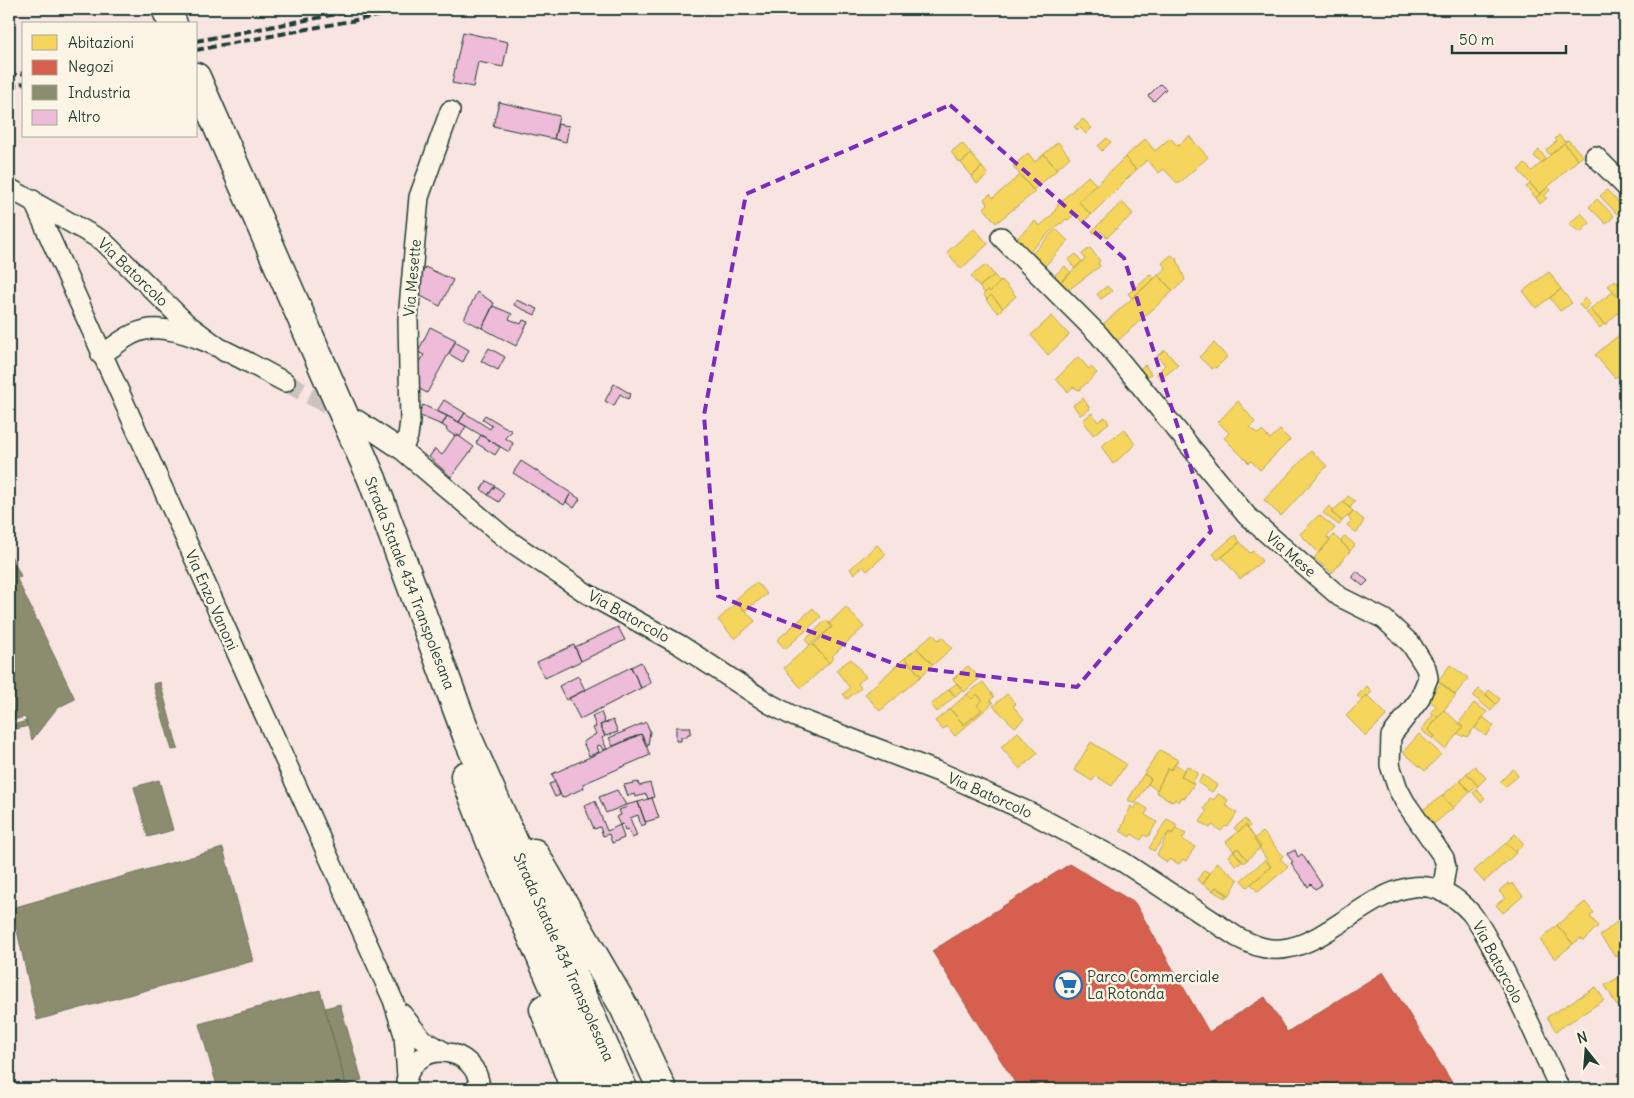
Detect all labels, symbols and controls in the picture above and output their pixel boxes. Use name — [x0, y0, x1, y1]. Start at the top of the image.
legend — [22, 22, 198, 138]
scale bar — [1452, 22, 1565, 54]
text: 50 m — [1459, 30, 1494, 49]
text: Abitazioni — [68, 33, 134, 52]
text: Negozi — [68, 57, 114, 76]
text: Industria — [68, 83, 131, 102]
text: Altro — [68, 107, 100, 126]
street label: Via Batorcolo — [94, 234, 172, 310]
street label: Via Mesette — [399, 238, 425, 318]
street label: Strada Statale 434 Transpolesana — [361, 474, 460, 692]
street label: Via Mese — [1262, 527, 1320, 581]
street label: Via Enzo Vanoni — [181, 547, 243, 653]
street label: Via Batorcolo — [585, 586, 673, 646]
street label: Via Batorcolo — [945, 768, 1035, 822]
street label: Strada Statale 434 Transpolesana — [509, 850, 619, 1065]
street label: Via Batorcolo — [1468, 918, 1528, 1006]
place label: Parco Commerciale La Rotonda — [1087, 967, 1219, 1003]
supermarket icon: Parco Commerciale La Rotonda — [1053, 970, 1083, 1000]
north arrow — [1562, 1026, 1612, 1076]
text: N — [1575, 1028, 1589, 1048]

